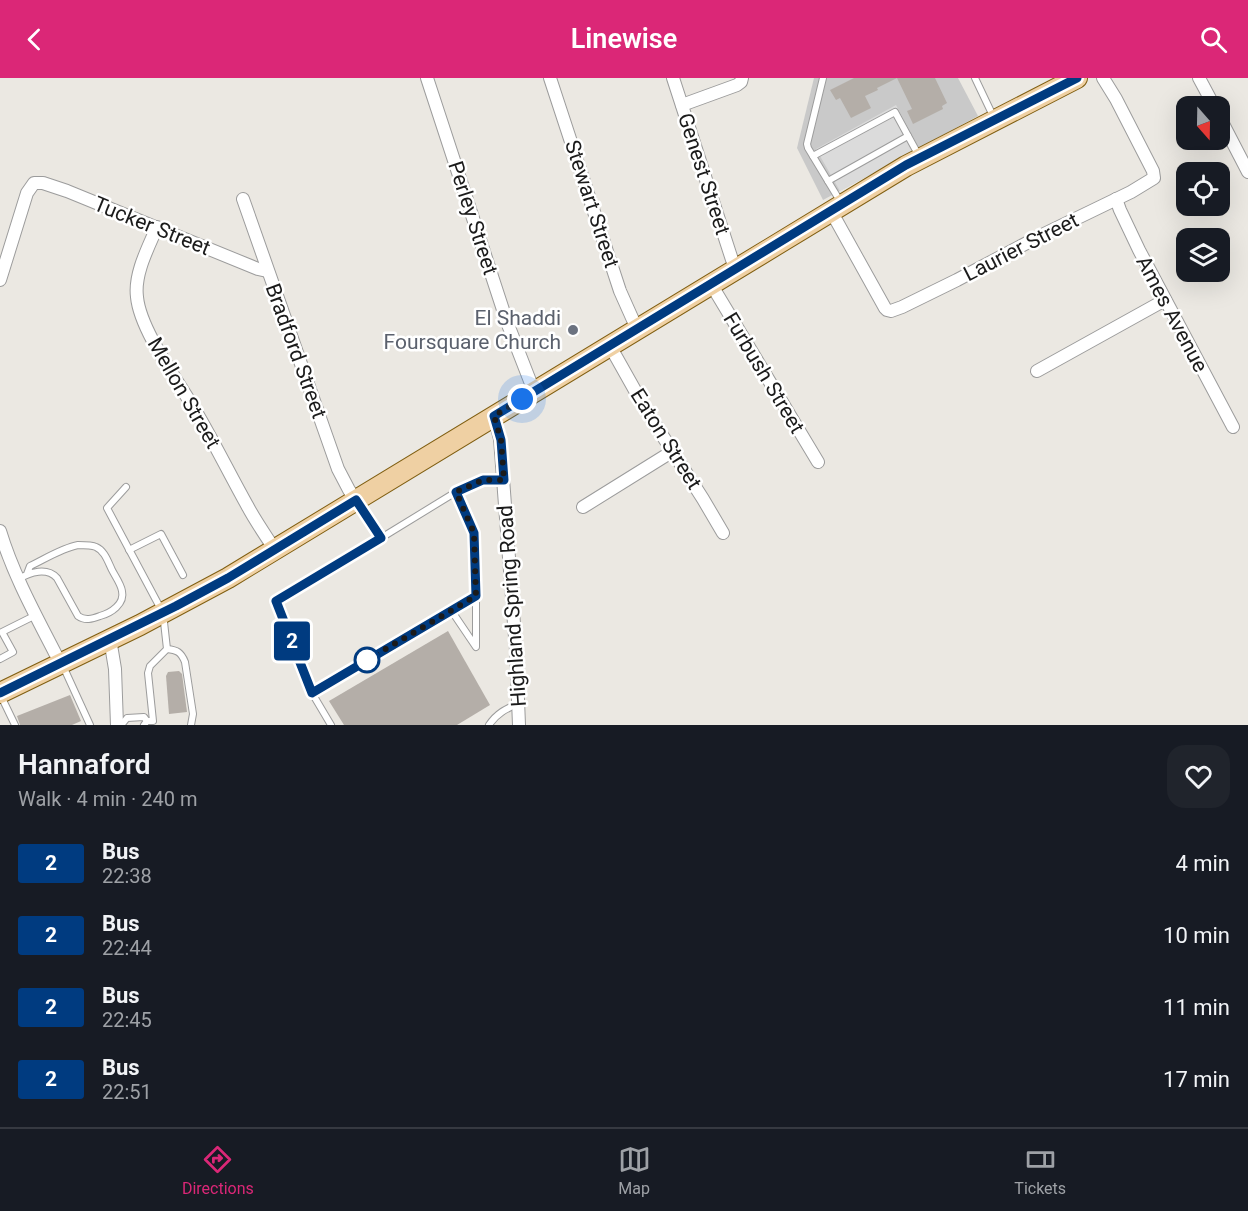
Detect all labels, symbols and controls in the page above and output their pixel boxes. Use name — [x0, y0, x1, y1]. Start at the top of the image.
icon: back — [18, 23, 51, 56]
text: Linewise — [571, 23, 677, 55]
icon: search — [1197, 23, 1230, 56]
north arrow — [1176, 96, 1230, 150]
map controls — [1176, 96, 1230, 282]
street label: Genest Street — [673, 110, 735, 238]
street label: Stewart Street — [560, 137, 624, 271]
street label: Perley Street — [443, 158, 503, 278]
button: locate — [1176, 162, 1230, 216]
street label: Tucker Street — [90, 192, 214, 260]
street label: Laurier Street — [960, 208, 1082, 286]
button: layers — [1176, 228, 1230, 282]
street label: Ames Avenue — [1131, 252, 1213, 376]
street label: Bradford Street — [260, 280, 332, 422]
place label: El Shaddi Foursquare Church — [384, 306, 561, 354]
street label: Furbush Street — [719, 308, 809, 438]
marker: El Shaddi Foursquare Church — [566, 323, 580, 337]
street label: Mellon Street — [143, 333, 225, 453]
your location — [507, 384, 537, 414]
street label: Eaton Street — [626, 384, 707, 494]
street label: Highland Spring Road — [493, 504, 531, 708]
line badge: 2 — [272, 622, 312, 660]
text: 2 — [286, 629, 298, 653]
unlabelled marker — [354, 647, 380, 673]
button: heart — [1167, 745, 1230, 808]
text: Hannaford — [18, 748, 151, 781]
text: Walk · 4 min · 240 m — [18, 787, 197, 811]
text: Bus — [102, 839, 140, 864]
text: 2 — [45, 851, 57, 875]
text: 4 min — [1175, 851, 1230, 876]
text: 22:38 — [102, 864, 152, 888]
text: Bus — [102, 911, 140, 936]
text: 2 — [45, 923, 57, 947]
text: 10 min — [1163, 923, 1230, 948]
text: 22:44 — [102, 936, 152, 960]
text: Bus — [102, 983, 140, 1008]
text: 2 — [45, 995, 57, 1019]
text: 11 min — [1163, 995, 1230, 1020]
text: 22:45 — [102, 1008, 152, 1032]
text: Bus — [102, 1055, 140, 1080]
text: 2 — [45, 1067, 57, 1091]
text: 17 min — [1163, 1067, 1230, 1092]
text: 22:51 — [102, 1080, 152, 1104]
tab: Directions — [182, 1143, 254, 1198]
tab: Map — [618, 1143, 651, 1198]
tab: Tickets — [1014, 1143, 1066, 1198]

